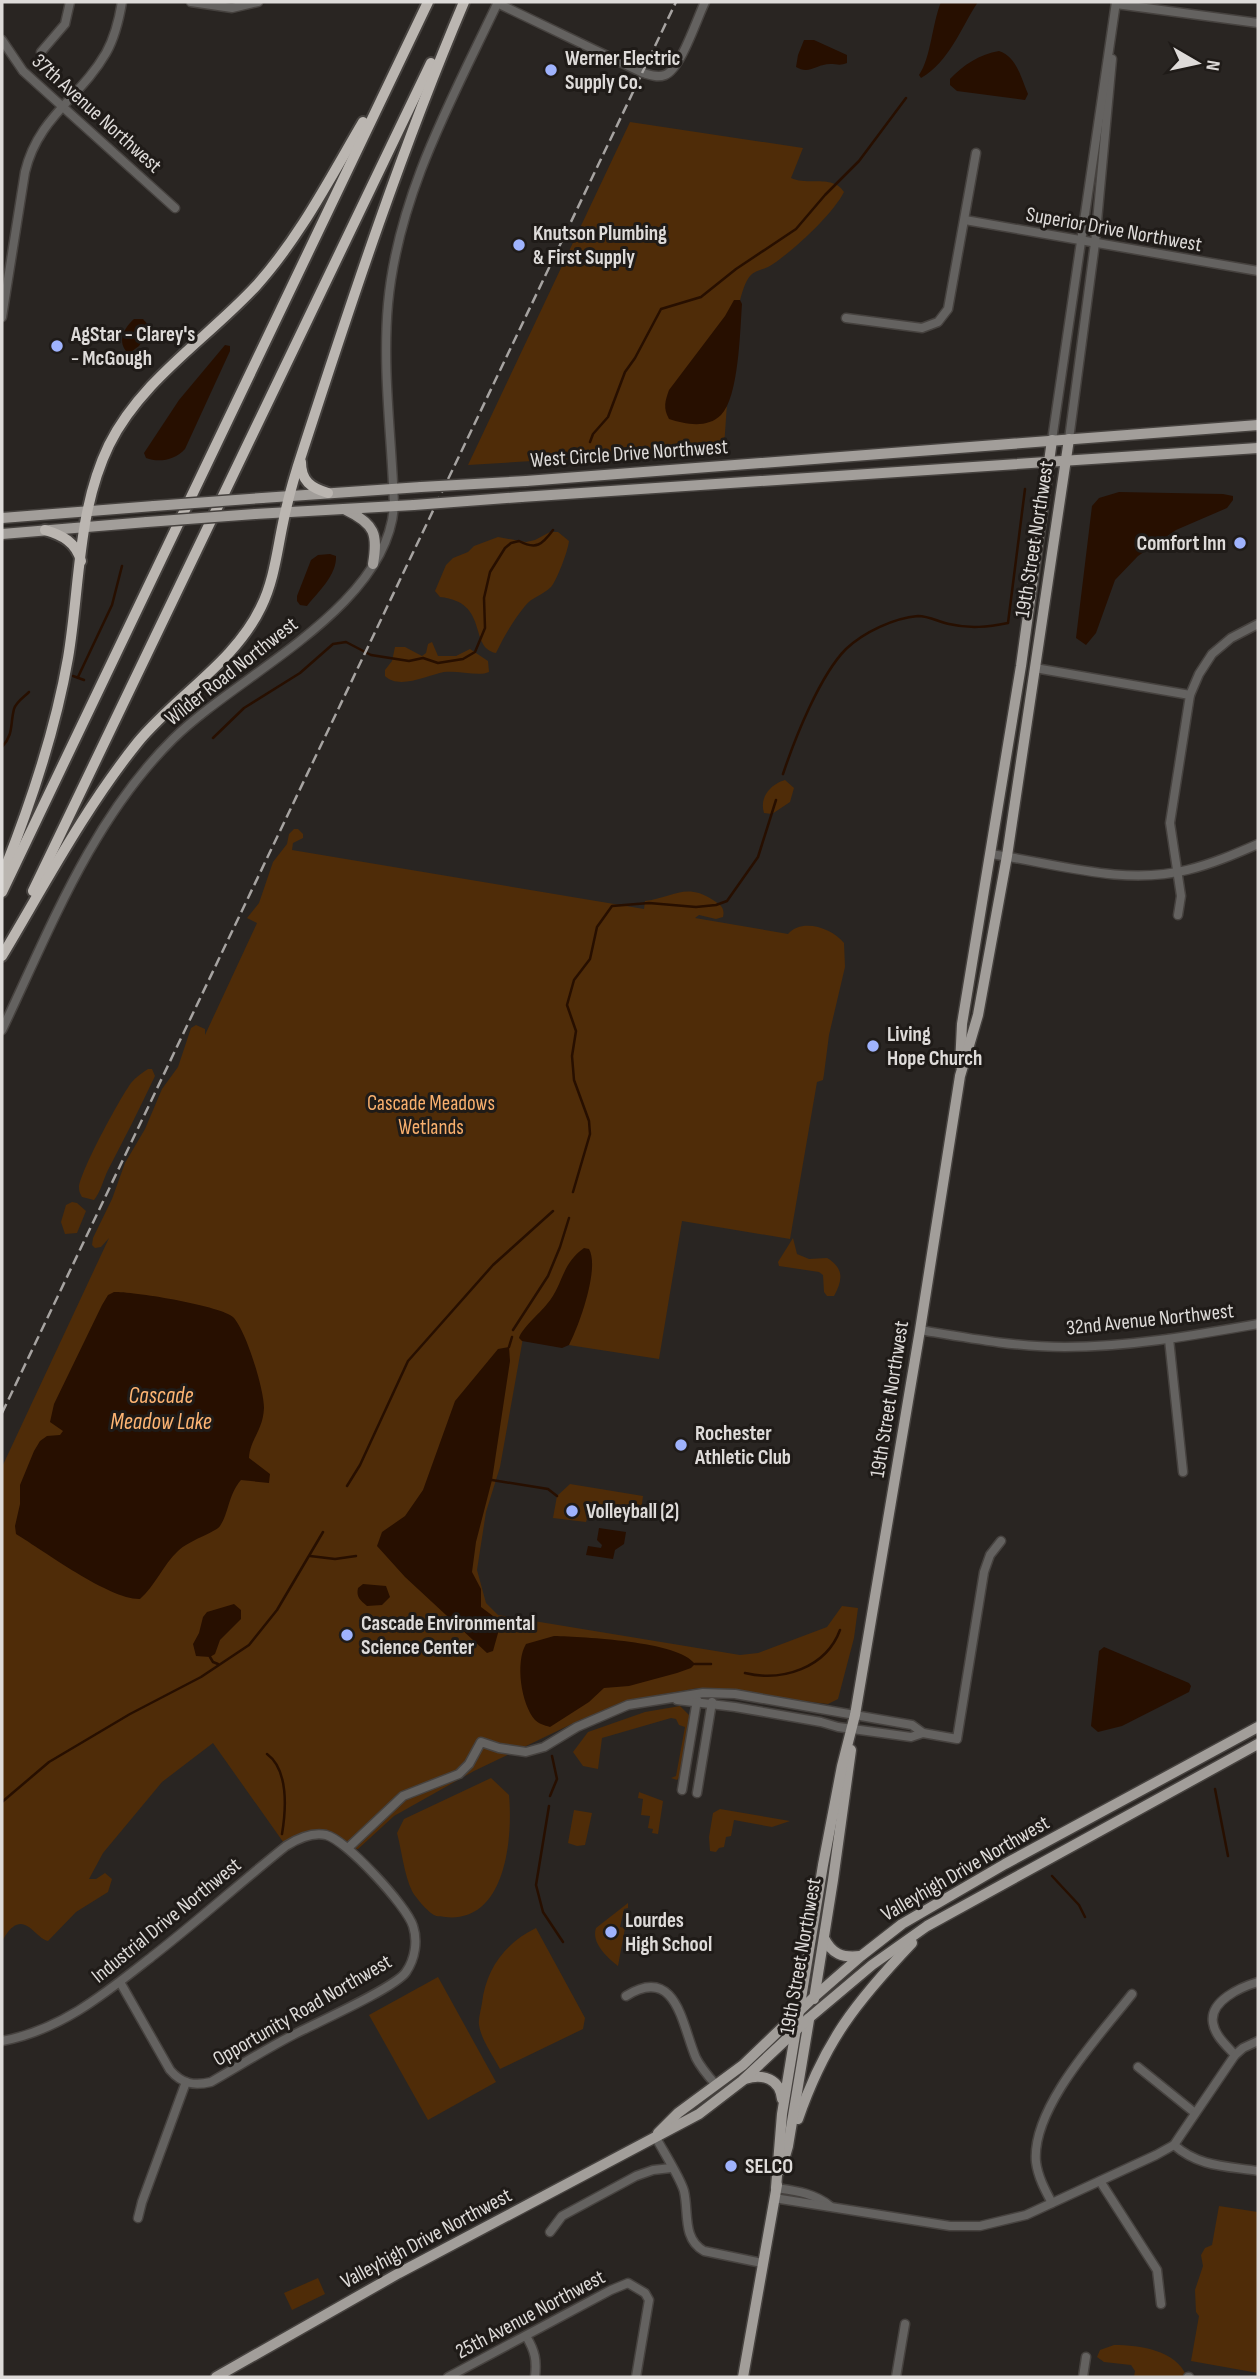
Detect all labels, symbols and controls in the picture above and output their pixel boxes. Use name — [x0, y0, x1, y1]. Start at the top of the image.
north arrow — [1162, 28, 1232, 98]
place label: Werner Electric Supply Co. — [565, 46, 681, 95]
street label: 37th Avenue Northwest — [27, 49, 167, 178]
text: N — [1200, 59, 1224, 72]
marker: Werner Electric Supply Co. — [543, 62, 559, 78]
street label: Superior Drive Northwest — [1024, 202, 1204, 257]
place label: Knutson Plumbing & First Supply — [533, 221, 667, 270]
marker: Knutson Plumbing & First Supply — [511, 237, 527, 253]
place label: AgStar - Clarey's - McGough — [70, 322, 195, 371]
marker: AgStar - Clarey's - McGough — [49, 338, 65, 354]
street label: West Circle Drive Northwest — [529, 434, 729, 473]
street label: 19th Street Northwest — [1010, 459, 1059, 619]
place label: Comfort Inn — [1137, 531, 1226, 556]
marker: Comfort Inn — [1232, 535, 1248, 551]
street label: Wilder Road Northwest — [160, 612, 303, 731]
place label: Living Hope Church — [887, 1022, 982, 1071]
marker: Living Hope Church — [865, 1038, 881, 1054]
park label: Cascade Meadows Wetlands — [367, 1091, 495, 1140]
street label: 32nd Avenue Northwest — [1065, 1298, 1235, 1341]
street label: 19th Street Northwest — [865, 1319, 914, 1479]
water label: Cascade Meadow Lake — [110, 1382, 212, 1436]
place label: Rochester Athletic Club — [694, 1421, 791, 1470]
marker: Rochester Athletic Club — [673, 1437, 689, 1453]
place label: Volleyball (2) — [586, 1499, 679, 1524]
marker: Volleyball (2) — [564, 1503, 580, 1519]
place label: Cascade Environmental Science Center — [361, 1611, 535, 1660]
marker: Cascade Environmental Science Center — [339, 1627, 355, 1643]
street label: Valleyhigh Drive Northwest — [877, 1810, 1054, 1927]
street label: Industrial Drive Northwest — [86, 1852, 246, 1988]
street label: 19th Street Northwest — [774, 1876, 827, 2036]
place label: Lourdes High School — [625, 1908, 712, 1957]
marker: Lourdes High School — [603, 1924, 619, 1940]
street label: Opportunity Road Northwest — [208, 1949, 396, 2072]
place label: SELCO — [745, 2154, 793, 2179]
marker: SELCO — [723, 2158, 739, 2174]
street label: Valleyhigh Drive Northwest — [337, 2183, 516, 2294]
street label: 25th Avenue Northwest — [451, 2265, 609, 2364]

